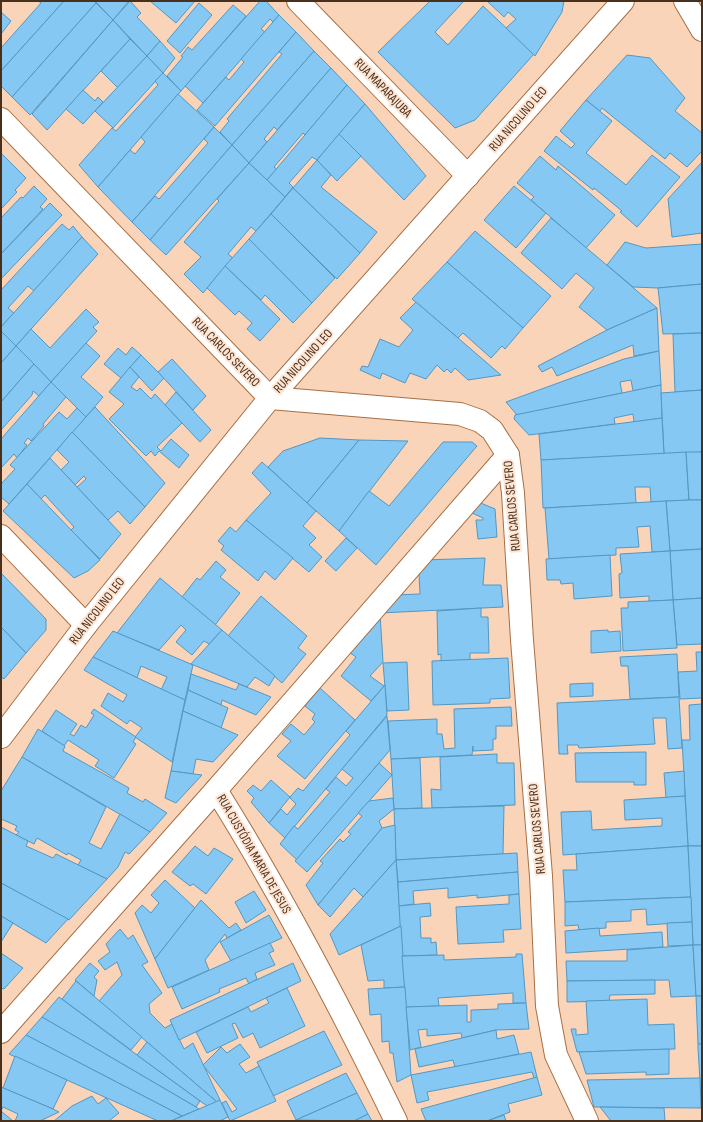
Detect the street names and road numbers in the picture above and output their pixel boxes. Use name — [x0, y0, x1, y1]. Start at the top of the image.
street label: RUA MAPARAJUBA — [351, 55, 415, 121]
street label: RUA NICOLINO LEO — [485, 83, 551, 155]
street label: RUA CARLOS SEVERO — [189, 314, 263, 390]
street label: RUA NICOLINO LEO — [270, 326, 336, 396]
street label: RUA CARLOS SEVERO — [500, 460, 524, 552]
street label: RUA NICOLINO LEO — [66, 574, 128, 648]
street label: RUA CARLOS SEVERO — [525, 783, 549, 875]
street label: RUA CUSTÓDIA MARIA DE JESUS — [213, 791, 295, 917]

